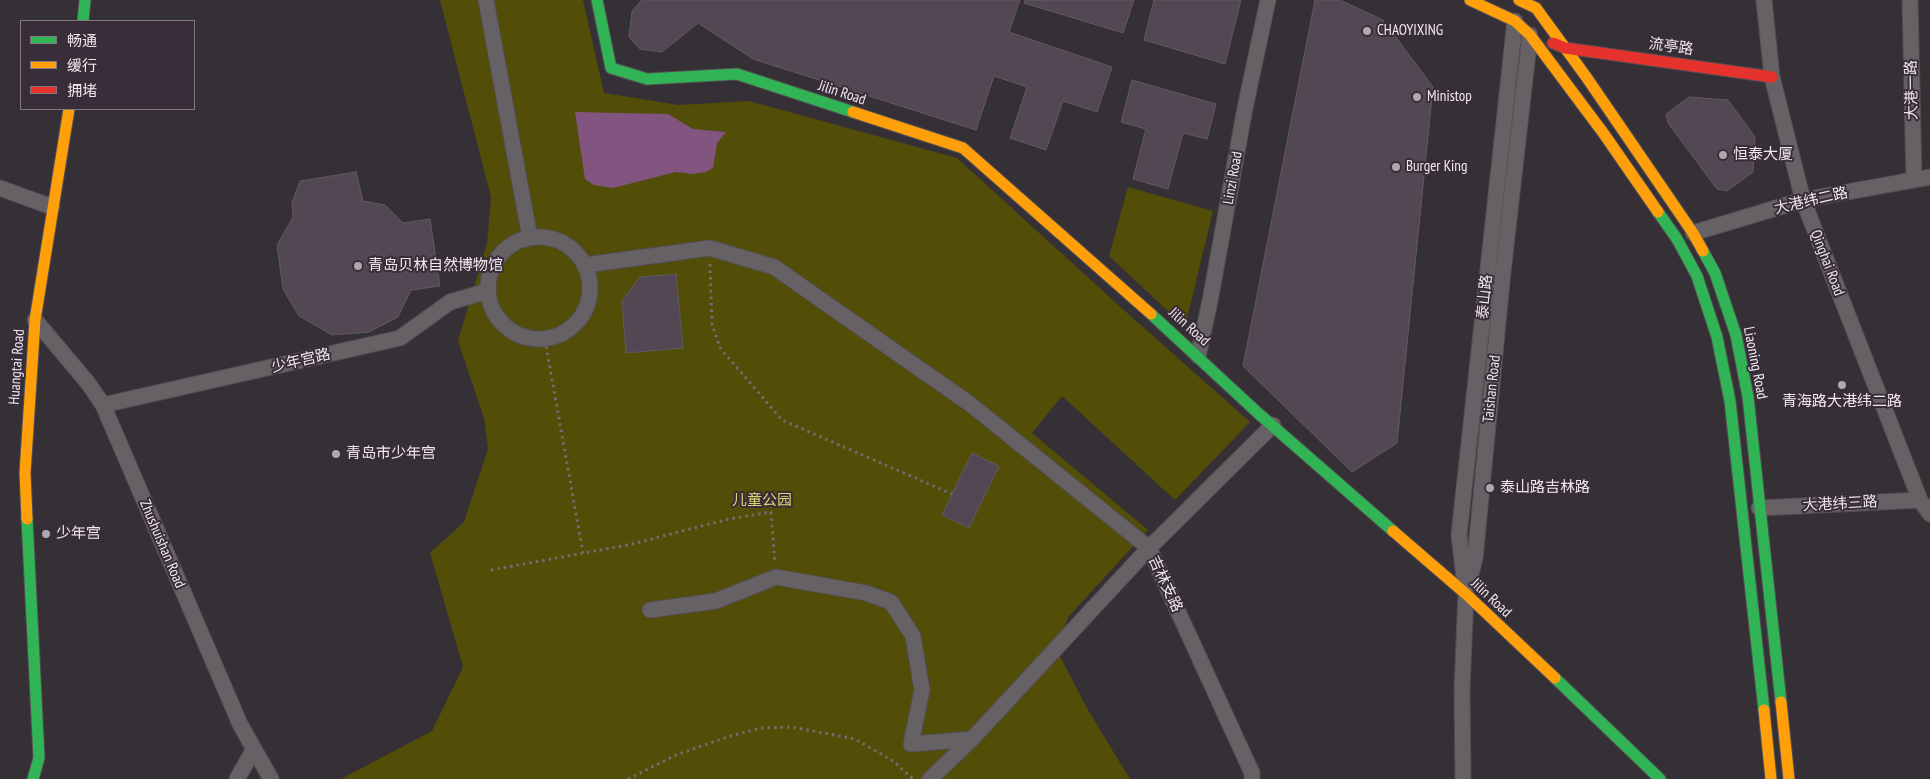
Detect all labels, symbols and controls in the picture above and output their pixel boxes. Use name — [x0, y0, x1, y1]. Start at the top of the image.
legend — [20, 20, 195, 110]
place label: CHAOYIXING — [1377, 22, 1443, 40]
marker: CHAOYIXING — [1361, 25, 1373, 37]
text: 畅通 — [67, 31, 97, 50]
street label: 流亭路 — [1647, 35, 1695, 59]
text: 缓行 — [67, 56, 97, 75]
street label: 大港一路 — [1902, 60, 1922, 120]
street label: Jilin Road — [816, 77, 868, 109]
text: 拥堵 — [67, 81, 97, 100]
place label: Ministop — [1427, 88, 1472, 106]
marker: Ministop — [1411, 91, 1423, 103]
place label: 恒泰大厦 — [1733, 146, 1793, 164]
marker: 恒泰大厦 — [1717, 149, 1729, 161]
street label: Linzi Road — [1219, 150, 1247, 206]
place label: Burger King — [1406, 158, 1467, 176]
marker: Burger King — [1390, 161, 1402, 173]
street label: 大港纬二路 — [1772, 184, 1850, 218]
street label: Qinghai Road — [1806, 227, 1848, 299]
place label: 青岛贝林自然博物馆 — [368, 257, 503, 275]
marker: 青岛贝林自然博物馆 — [352, 260, 364, 272]
street label: 泰山路 — [1474, 274, 1496, 320]
street label: Jilin Road — [1165, 304, 1213, 350]
street label: Liaoning Road — [1739, 325, 1771, 401]
street label: Huangtai Road — [5, 329, 29, 405]
street label: 少年宫路 — [270, 345, 332, 377]
street label: Taishan Road — [1480, 354, 1504, 424]
marker: 青海路大港纬二路 — [1836, 379, 1848, 391]
place label: 青海路大港纬二路 — [1782, 393, 1902, 411]
place label: 青岛市少年宫 — [346, 445, 436, 463]
marker: 青岛市少年宫 — [330, 448, 342, 460]
place label: 泰山路吉林路 — [1500, 479, 1590, 497]
marker: 泰山路吉林路 — [1484, 482, 1496, 494]
park label: 儿童公园 — [732, 492, 792, 510]
street label: 大港纬三路 — [1802, 493, 1878, 515]
street label: Zhushuishan Road — [135, 497, 189, 591]
place label: 少年宫 — [56, 525, 101, 543]
marker: 少年宫 — [40, 528, 52, 540]
street label: 吉林支路 — [1144, 553, 1186, 615]
street label: Jilin Road — [1467, 575, 1515, 621]

